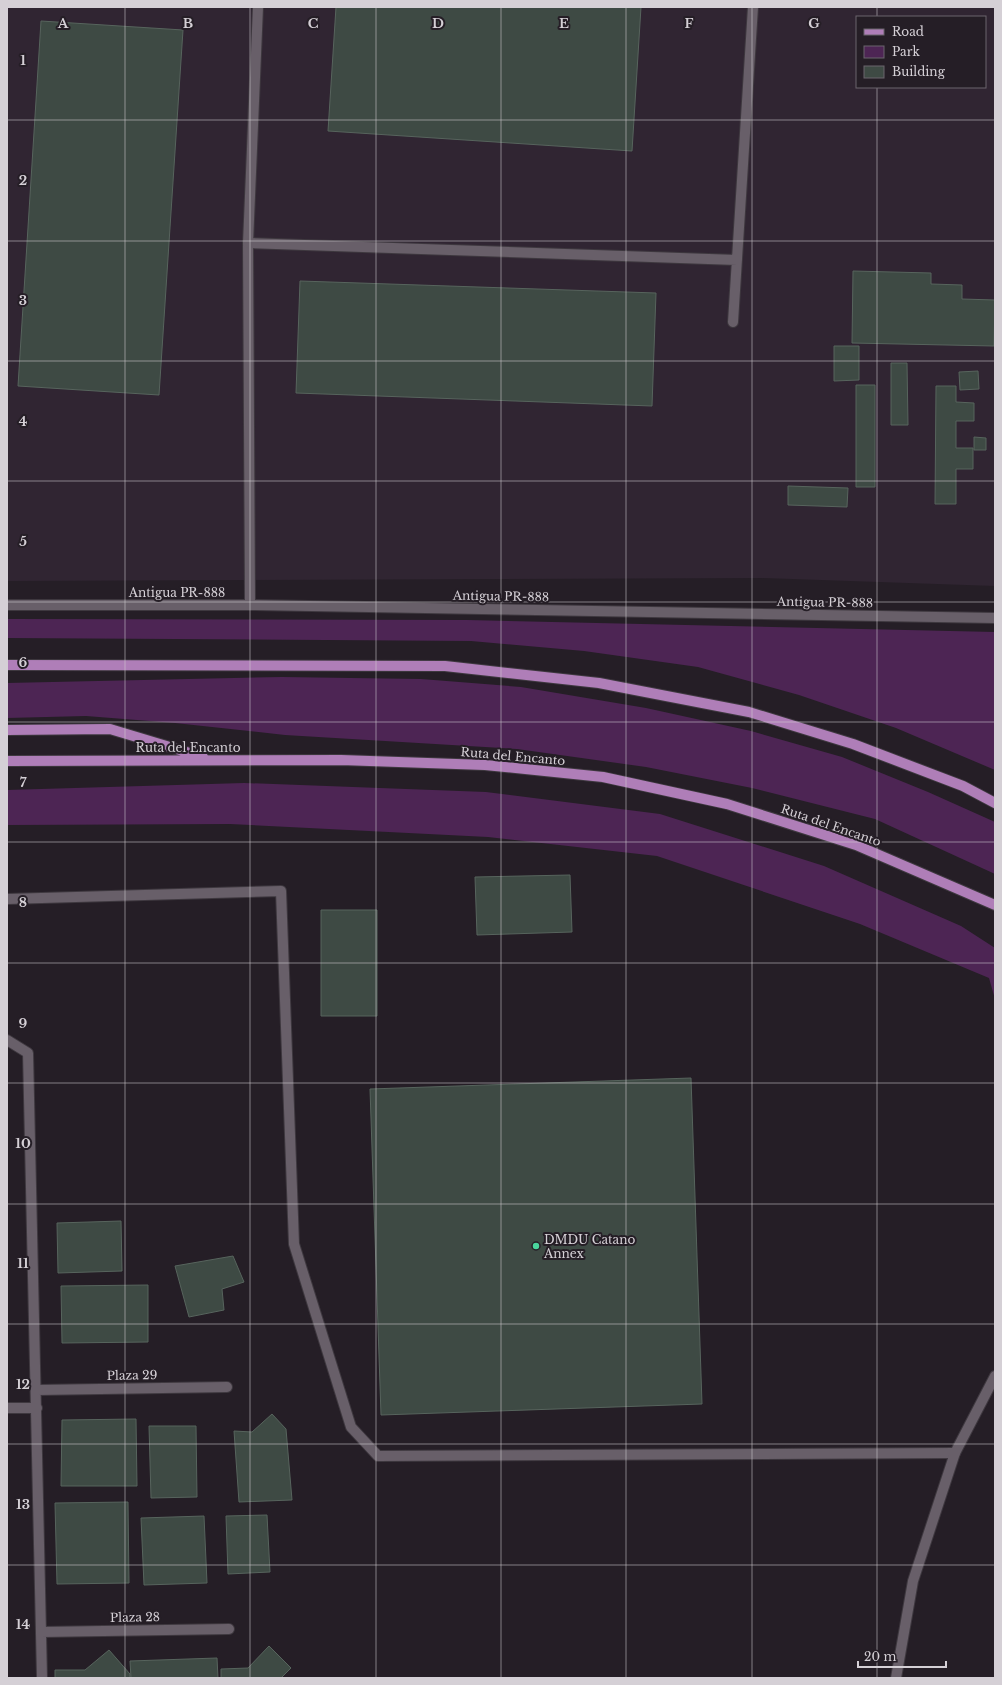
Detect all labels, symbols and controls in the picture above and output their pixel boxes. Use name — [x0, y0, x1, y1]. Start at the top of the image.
text: A — [57, 15, 69, 32]
text: B — [183, 15, 193, 32]
text: C — [308, 15, 319, 32]
text: D — [432, 15, 444, 32]
text: E — [559, 15, 569, 32]
text: F — [685, 15, 694, 32]
text: G — [808, 15, 820, 32]
legend — [856, 16, 986, 88]
text: Road — [892, 24, 924, 39]
text: Park — [892, 44, 920, 59]
text: 1 — [20, 52, 26, 69]
text: Building — [892, 64, 946, 79]
text: 2 — [19, 172, 27, 189]
text: 3 — [19, 292, 27, 309]
text: 4 — [19, 413, 28, 430]
text: 5 — [19, 533, 27, 550]
street label: Antigua PR-888 — [128, 585, 225, 600]
street label: Antigua PR-888 — [452, 588, 549, 604]
street label: Antigua PR-888 — [776, 594, 873, 610]
text: 6 — [19, 654, 28, 671]
street label: Ruta del Encanto — [135, 740, 241, 755]
street label: Ruta del Encanto — [460, 744, 566, 768]
text: 7 — [20, 774, 27, 791]
street label: Ruta del Encanto — [779, 801, 883, 849]
text: 8 — [19, 894, 27, 911]
text: 9 — [19, 1015, 28, 1032]
text: 10 — [15, 1135, 31, 1152]
place label: DMDU Catano Annex — [543, 1232, 635, 1261]
marker: DMDU Catano Annex — [531, 1241, 541, 1251]
text: 11 — [17, 1255, 29, 1272]
street label: Plaza 29 — [107, 1367, 157, 1383]
text: 12 — [16, 1376, 30, 1393]
text: 13 — [16, 1496, 30, 1513]
street label: Plaza 28 — [110, 1609, 160, 1625]
text: 14 — [16, 1616, 31, 1633]
scale bar — [858, 1643, 946, 1669]
text: 20 m — [864, 1649, 896, 1664]

